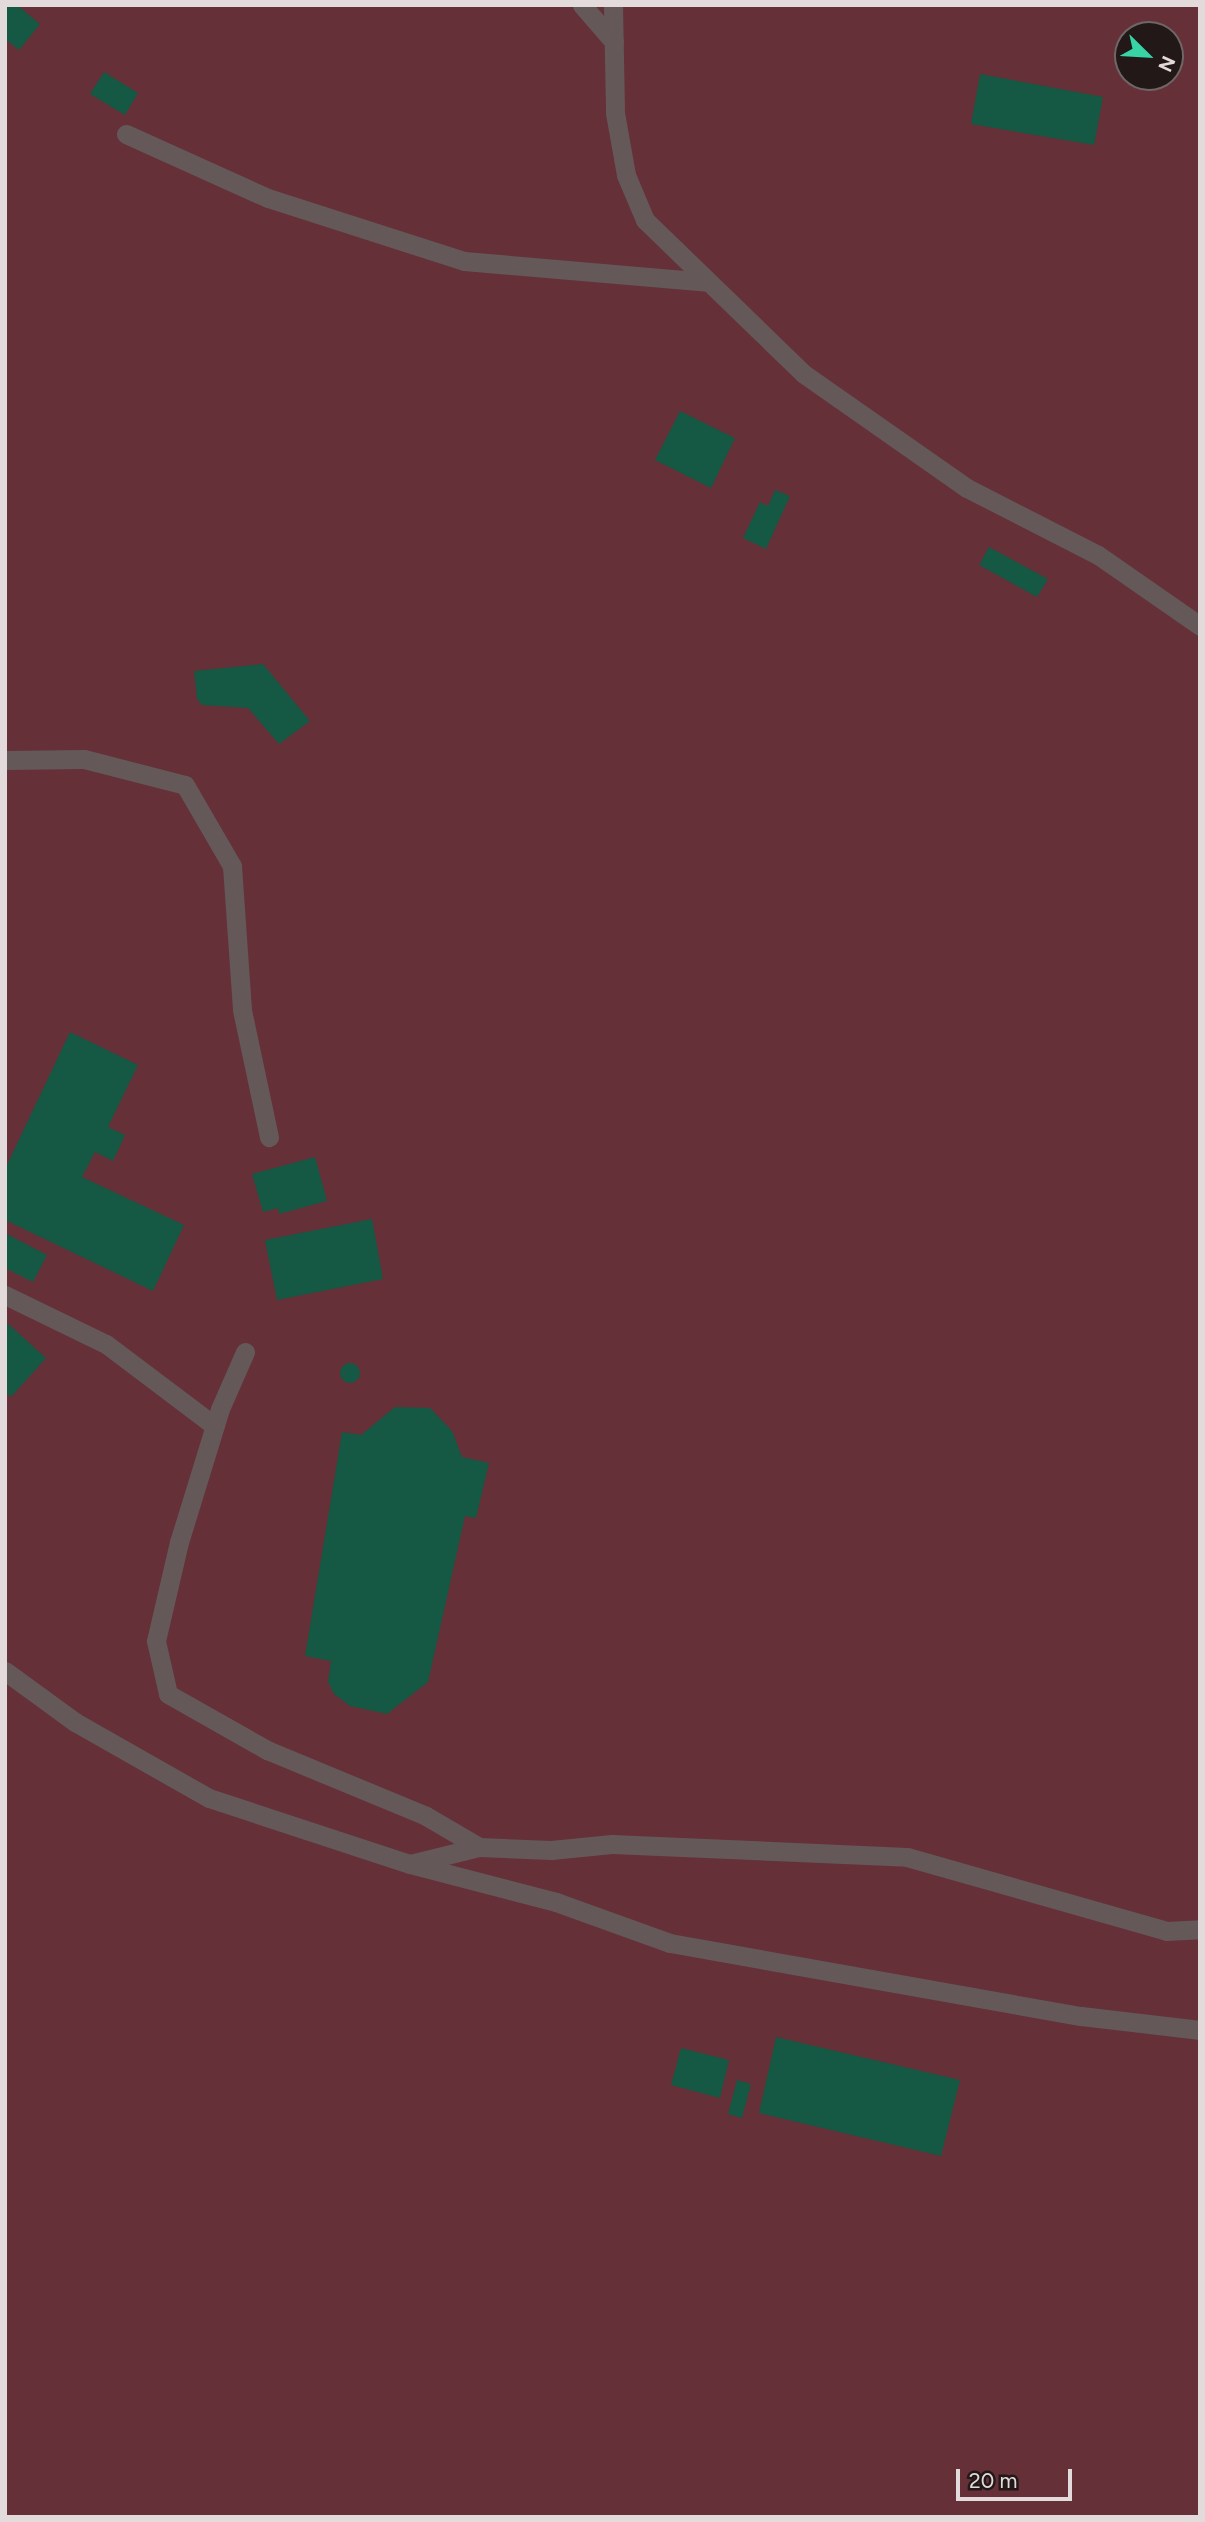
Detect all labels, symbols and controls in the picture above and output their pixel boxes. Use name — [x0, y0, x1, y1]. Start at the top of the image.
north arrow — [1114, 21, 1184, 91]
text: N — [1153, 53, 1180, 75]
scale bar — [960, 2456, 1076, 2500]
text: 20 m — [969, 2468, 1017, 2493]

